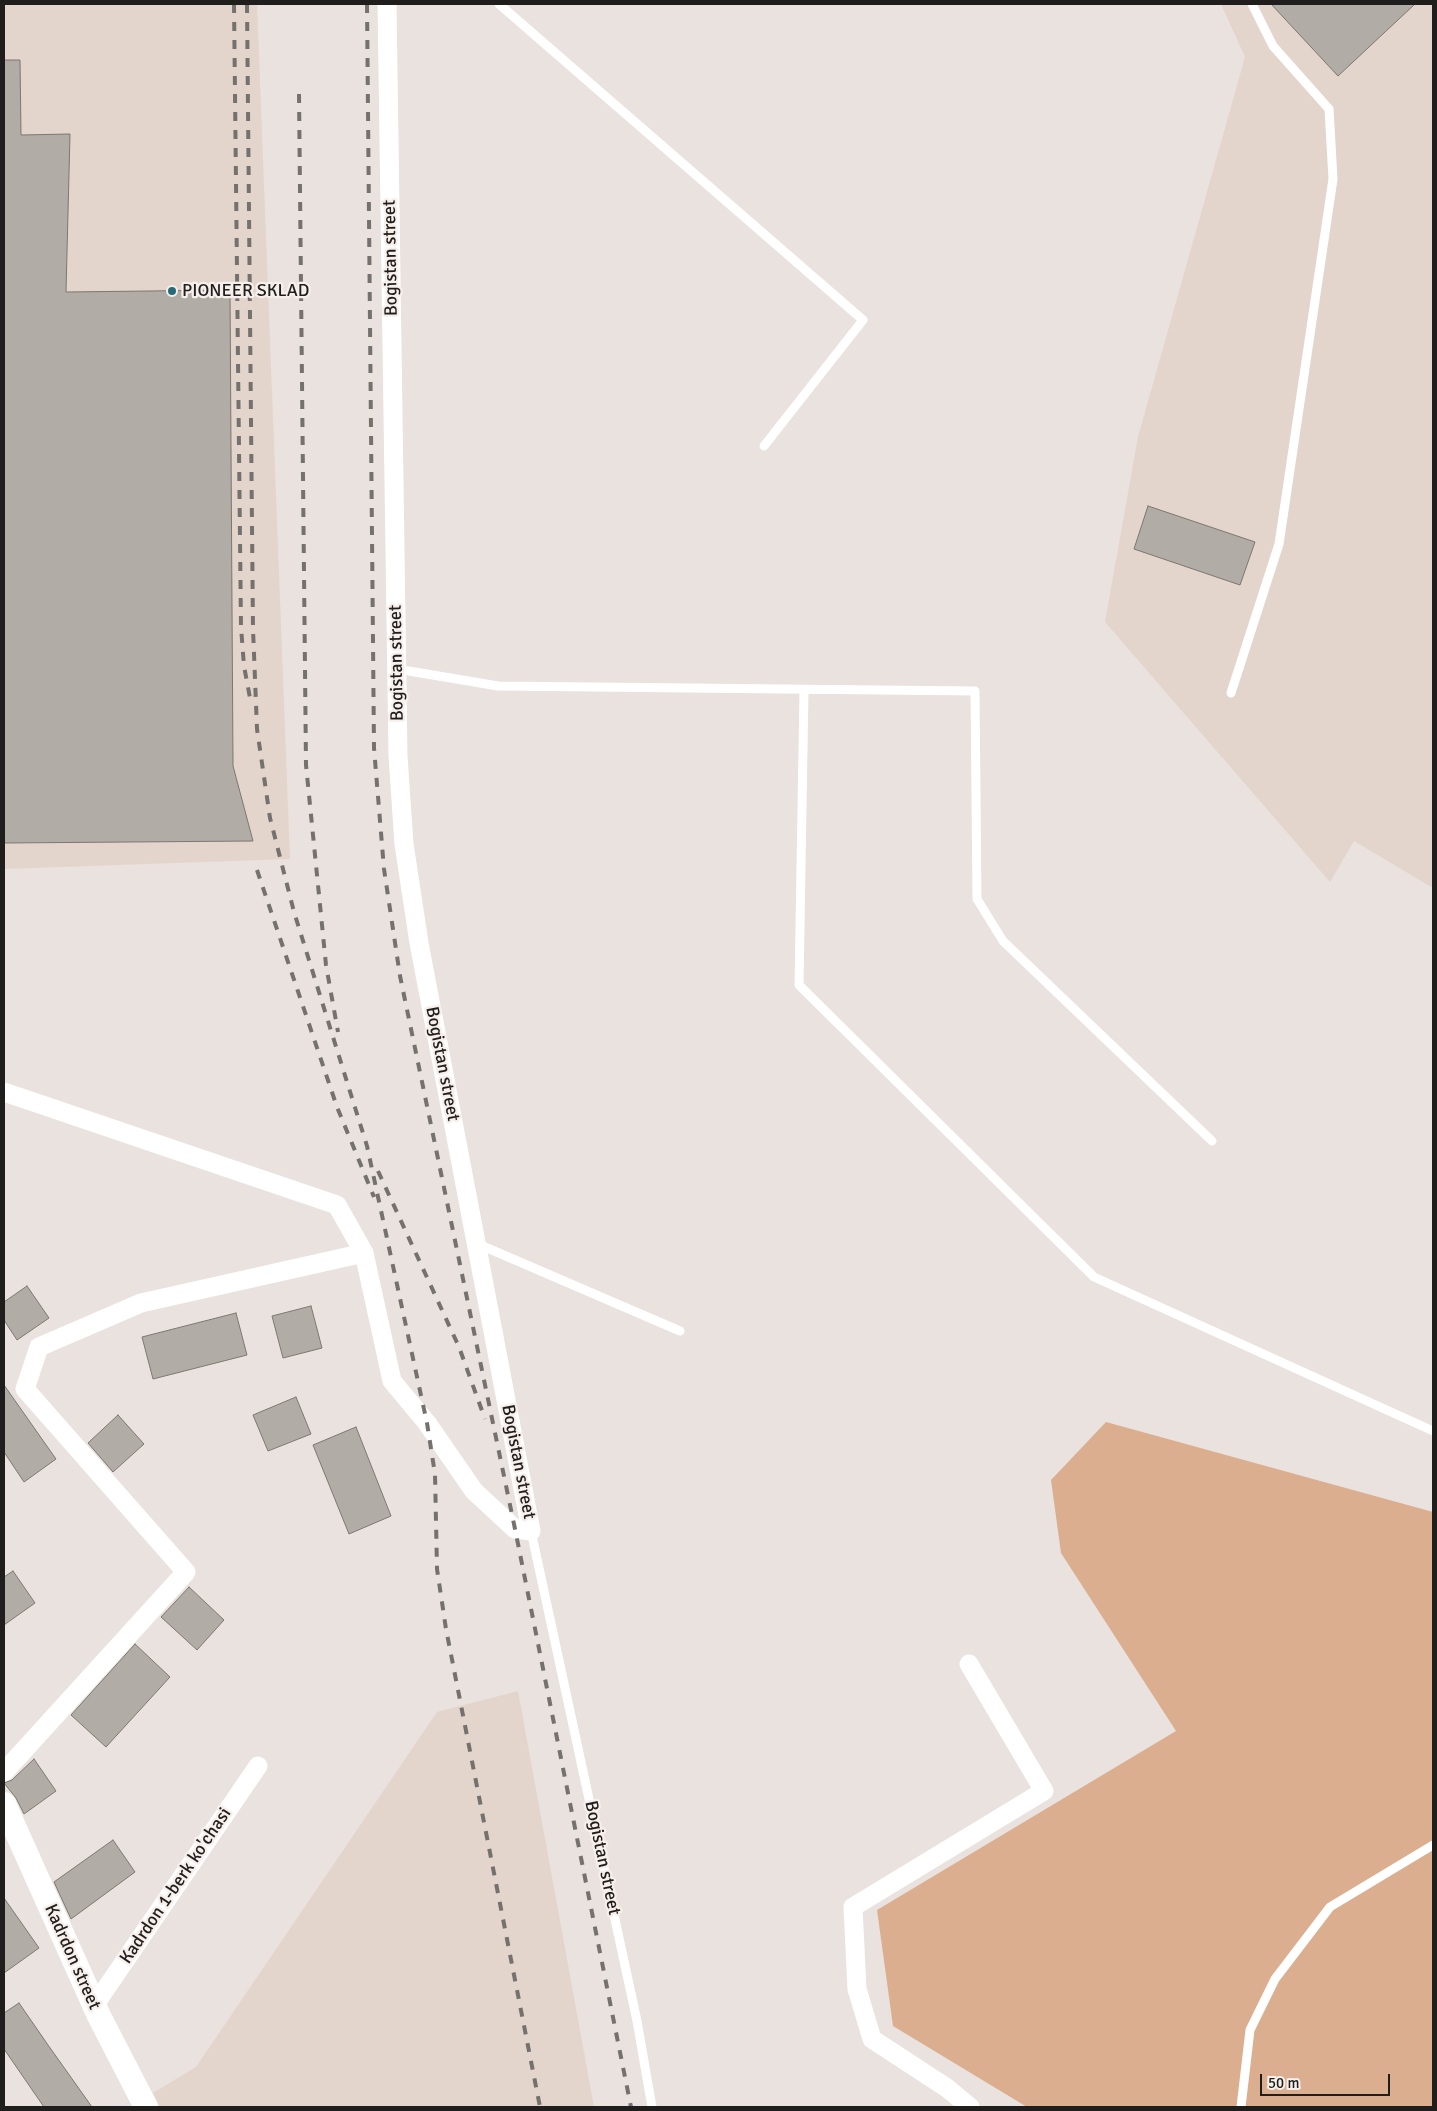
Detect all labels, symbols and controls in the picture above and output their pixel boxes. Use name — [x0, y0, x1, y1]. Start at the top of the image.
street label: Bogistan street — [379, 200, 403, 316]
place label: PIONEER SKLAD — [182, 280, 309, 302]
marker: PIONEER SKLAD — [166, 285, 178, 297]
street label: Bogistan street — [385, 605, 409, 721]
street label: Bogistan street — [420, 1005, 464, 1123]
street label: Bogistan street — [496, 1403, 540, 1521]
street label: Bogistan street — [579, 1799, 625, 1917]
street label: Kadrdon 1-berk ko'chasi — [116, 1804, 236, 1968]
street label: Kadrdon street — [39, 1901, 105, 2013]
scale bar — [1262, 2064, 1392, 2096]
text: 50 m — [1268, 2074, 1299, 2092]

